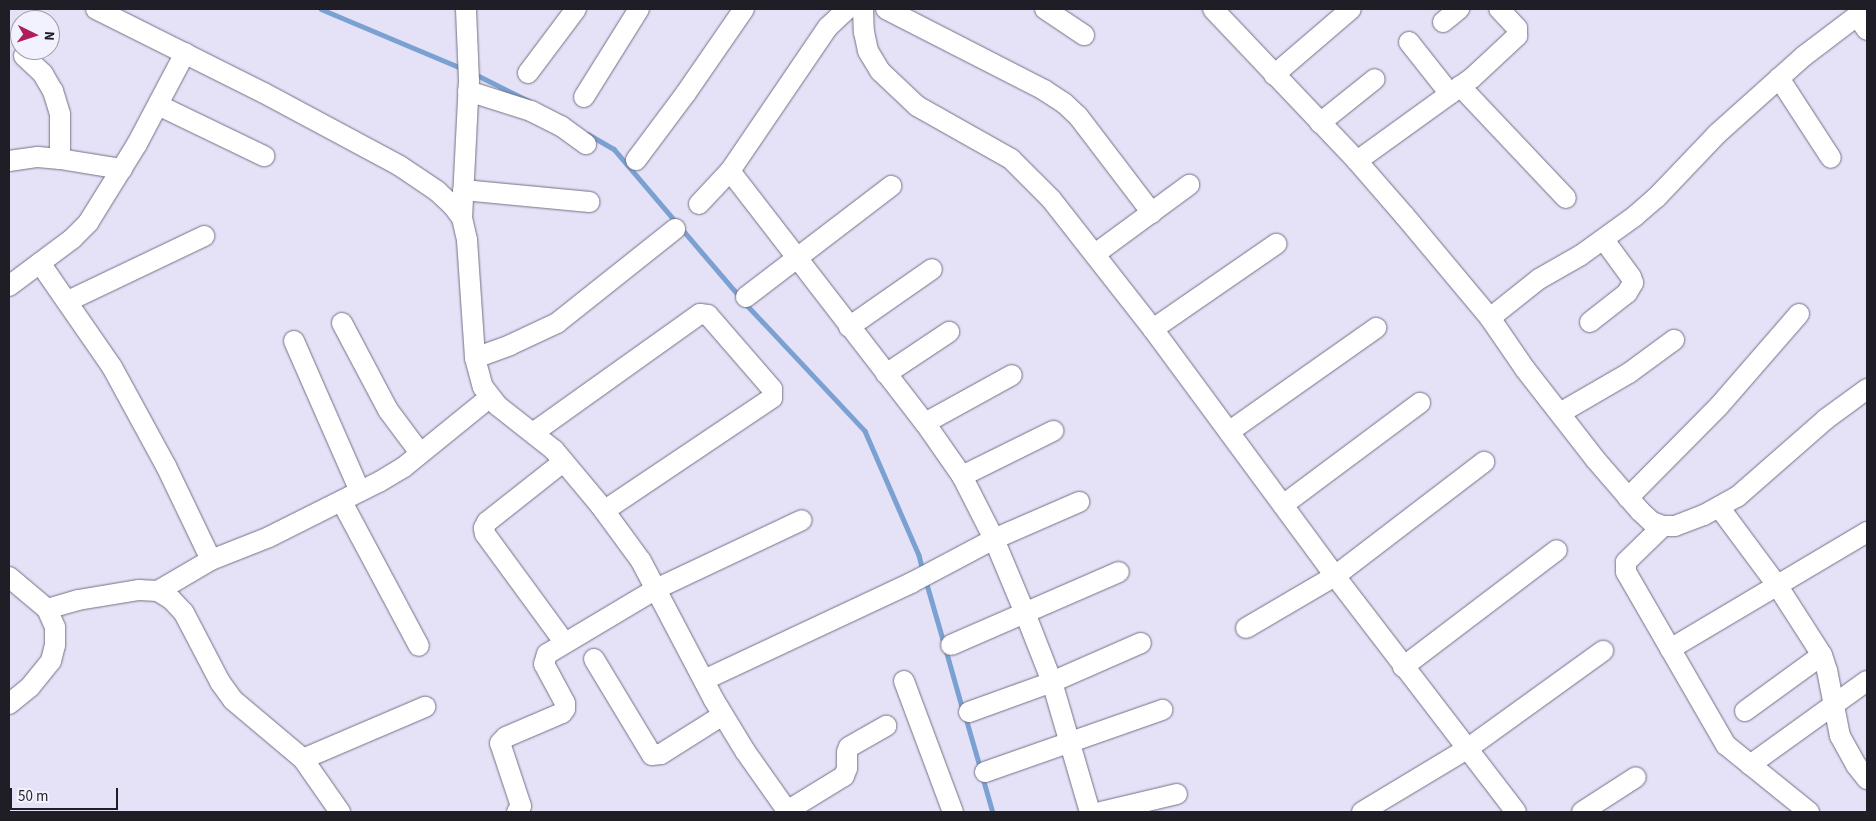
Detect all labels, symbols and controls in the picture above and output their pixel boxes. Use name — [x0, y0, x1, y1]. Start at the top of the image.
north arrow — [10, 10, 60, 60]
text: N — [39, 31, 59, 41]
scale bar — [12, 778, 120, 810]
text: 50 m — [18, 786, 48, 807]

